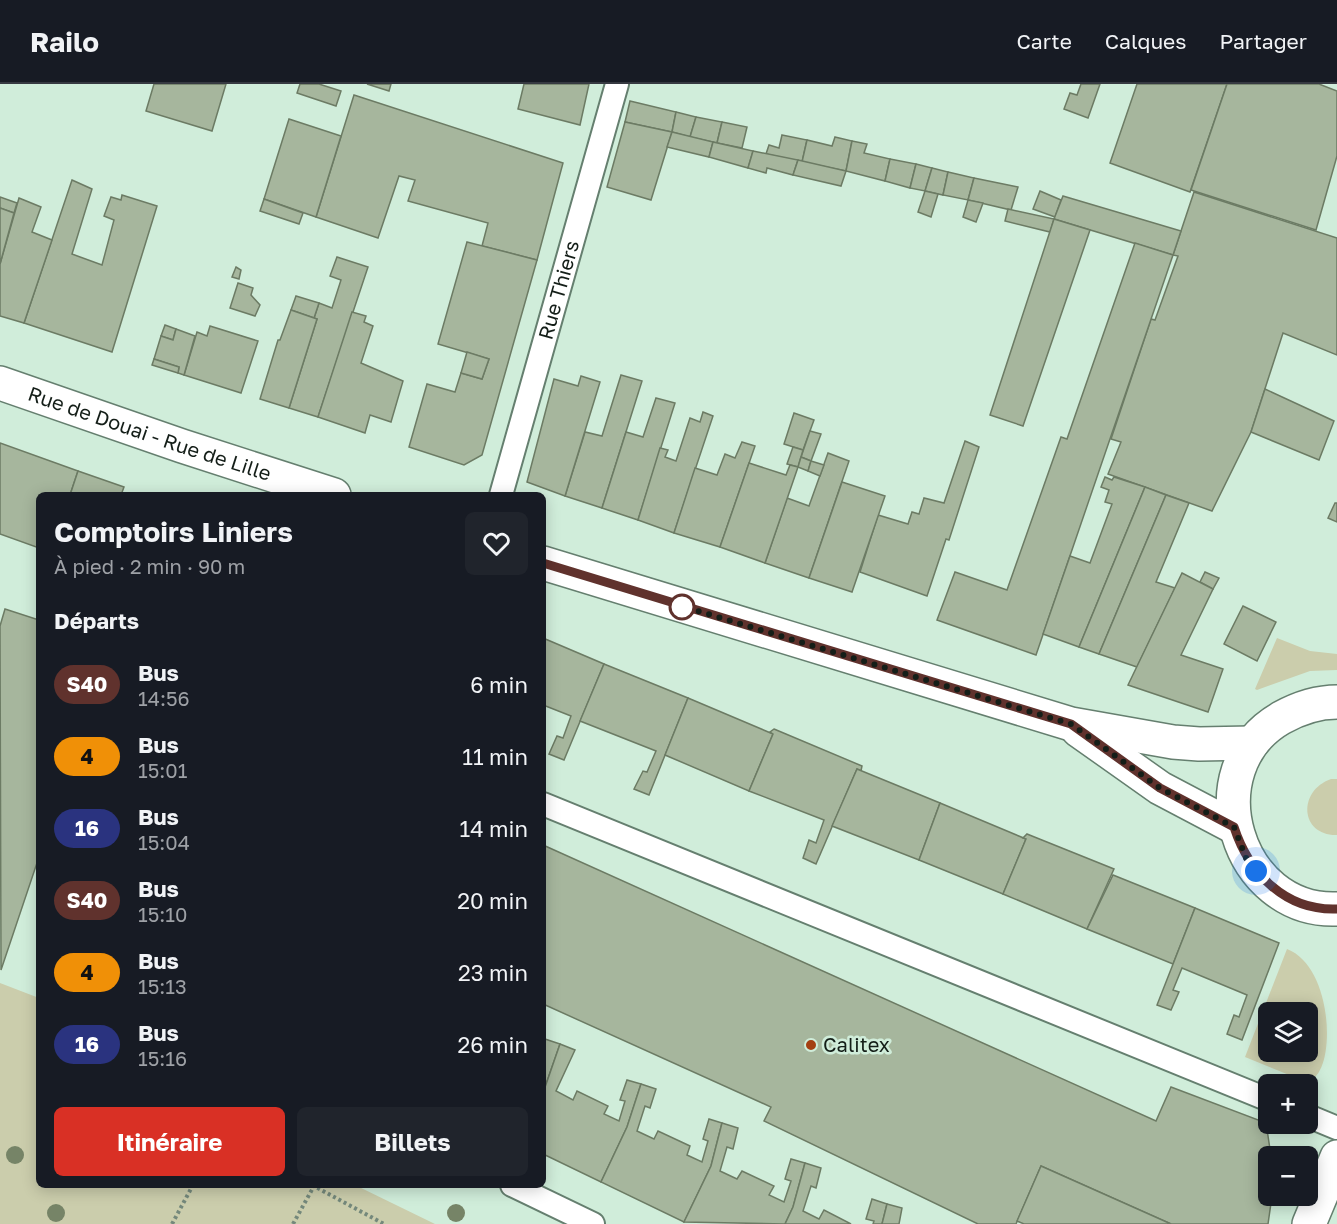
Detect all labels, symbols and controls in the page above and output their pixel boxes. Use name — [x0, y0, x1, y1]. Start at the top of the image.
text: Railo — [30, 25, 99, 58]
text: Carte — [1016, 28, 1072, 54]
text: Calques — [1105, 28, 1186, 54]
text: Partager — [1219, 28, 1307, 54]
street label: Rue Thiers — [532, 237, 583, 342]
street label: Rue de Douai - Rue de Lille — [25, 381, 274, 485]
button: heart — [465, 512, 528, 575]
text: Comptoirs Liniers — [54, 515, 293, 548]
text: À pied · 2 min · 90 m — [54, 554, 245, 578]
unlabelled marker — [669, 594, 695, 620]
text: Départs — [54, 607, 139, 634]
text: Bus — [138, 659, 179, 686]
text: S40 — [67, 671, 107, 697]
text: 6 min — [470, 671, 528, 698]
text: 14:56 — [138, 686, 190, 710]
text: Bus — [138, 731, 179, 758]
text: 4 — [80, 743, 94, 769]
text: 11 min — [462, 743, 528, 770]
text: 15:01 — [138, 758, 187, 782]
text: Bus — [138, 803, 179, 830]
text: 16 — [75, 815, 99, 841]
text: 14 min — [460, 815, 528, 842]
text: 15:04 — [138, 830, 190, 854]
your location — [1241, 856, 1271, 886]
text: Bus — [138, 875, 179, 902]
text: S40 — [67, 887, 107, 913]
text: 20 min — [457, 887, 528, 914]
text: 15:10 — [138, 902, 187, 926]
text: Bus — [138, 947, 179, 974]
text: 4 — [80, 959, 94, 985]
text: 23 min — [458, 959, 528, 986]
text: 15:13 — [138, 974, 187, 998]
map controls — [1258, 1002, 1318, 1206]
button: layers — [1258, 1002, 1318, 1062]
text: Bus — [138, 1019, 179, 1046]
text: 16 — [75, 1031, 99, 1057]
text: 26 min — [458, 1031, 528, 1058]
place label: Calitex — [823, 1032, 890, 1056]
marker: Calitex — [804, 1038, 818, 1052]
text: 15:16 — [138, 1046, 187, 1070]
button: + — [1258, 1074, 1318, 1134]
button: Itinéraire — [54, 1107, 285, 1176]
button: Billets — [297, 1107, 528, 1176]
button: − — [1258, 1146, 1318, 1206]

